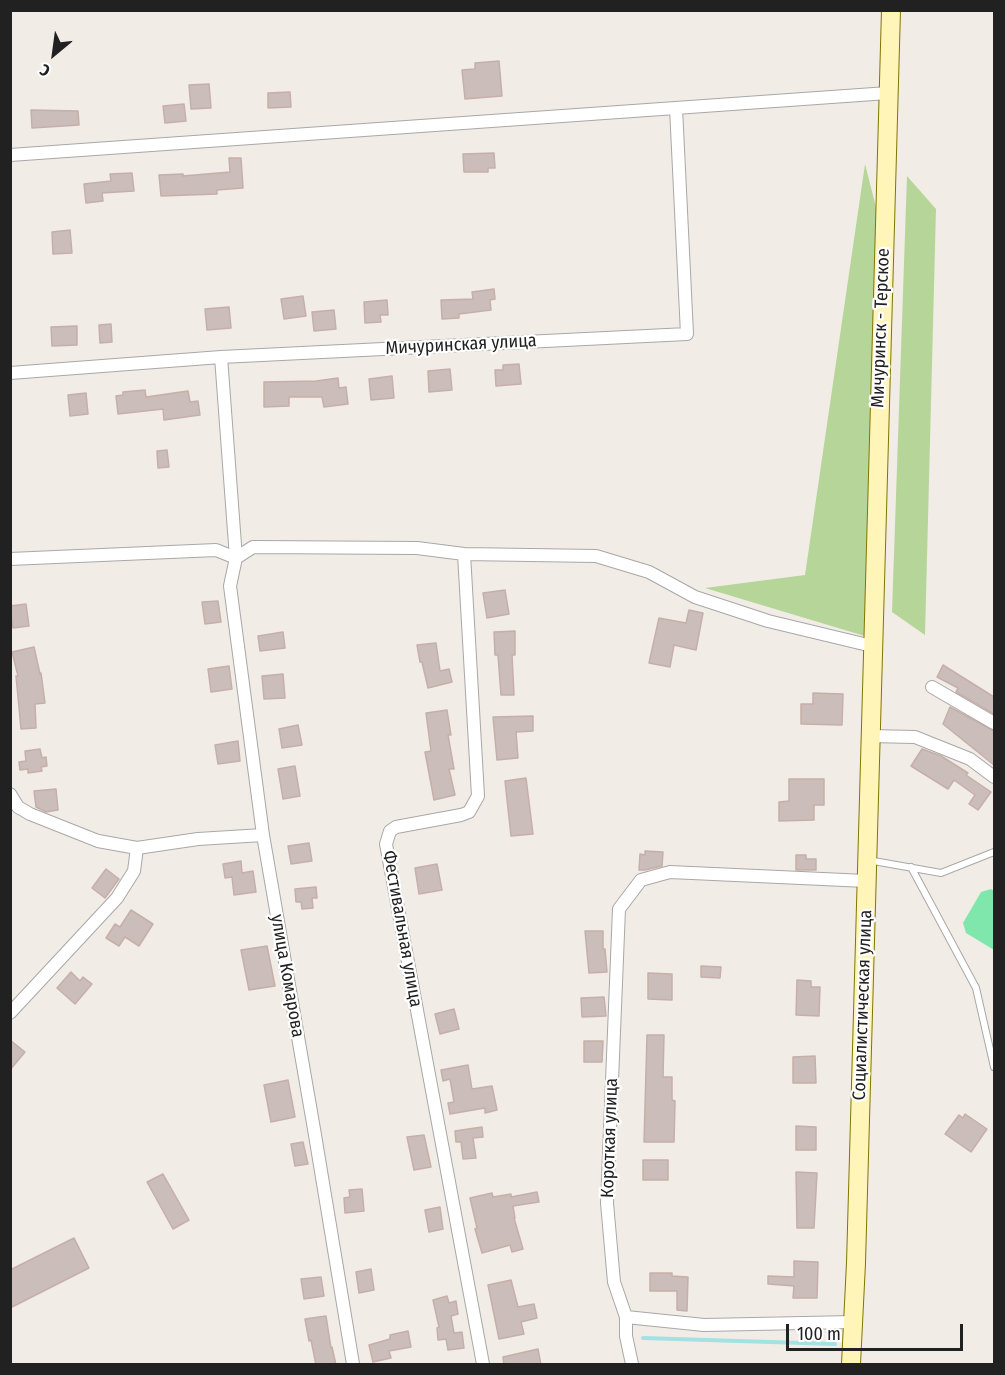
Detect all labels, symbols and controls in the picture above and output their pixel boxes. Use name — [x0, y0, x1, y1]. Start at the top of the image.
north arrow — [24, 24, 84, 84]
text: С — [37, 60, 53, 81]
street label: Мичуринск - Терское — [867, 248, 895, 408]
street label: Мичуринская улица — [385, 330, 537, 360]
street label: Фестивальная улица — [378, 849, 426, 1009]
street label: Социалистическая улица — [849, 909, 877, 1101]
street label: улица Комарова — [266, 913, 308, 1039]
street label: Короткая улица — [597, 1078, 623, 1198]
scale bar — [789, 1312, 966, 1350]
text: 100 m — [797, 1323, 841, 1345]

